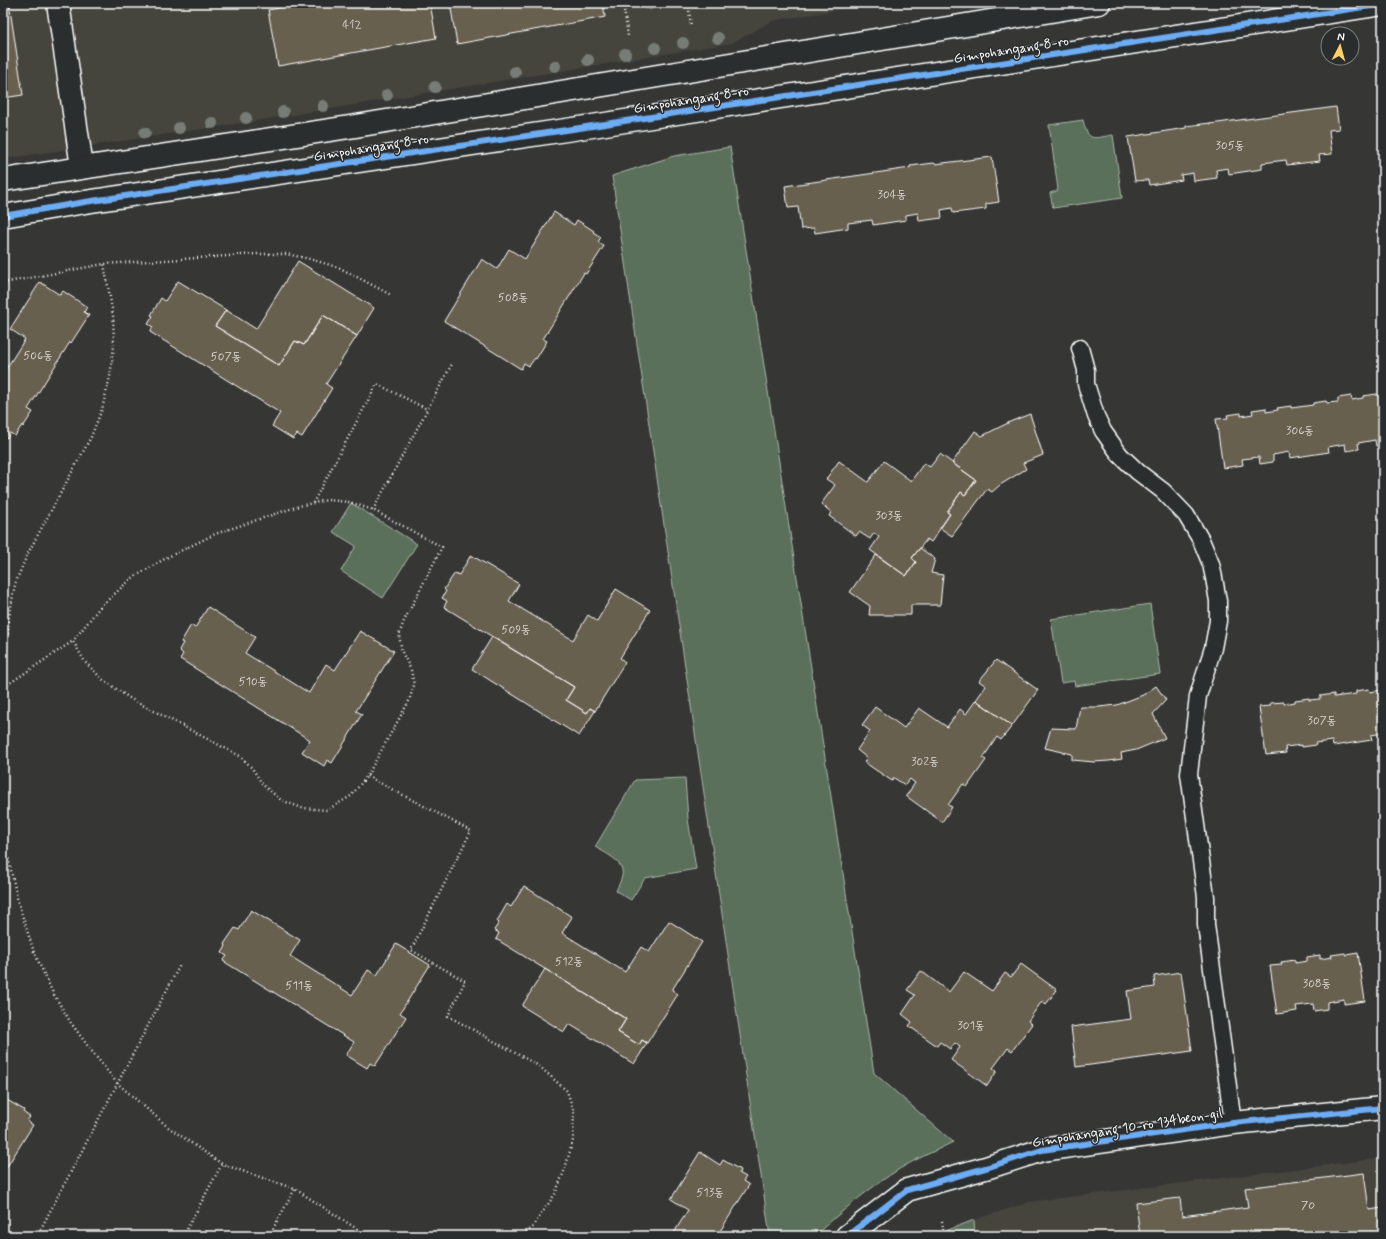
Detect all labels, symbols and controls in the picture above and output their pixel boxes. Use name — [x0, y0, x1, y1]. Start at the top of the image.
house number: 412 — [342, 17, 362, 33]
north arrow — [1320, 26, 1360, 66]
text: N — [1337, 30, 1345, 44]
street label: Gimpohangang 8-ro — [952, 32, 1070, 70]
street label: Gimpohangang 8-ro — [632, 82, 750, 120]
street label: Gimpohangang 8-ro — [312, 130, 430, 168]
house number: 305동 — [1216, 138, 1245, 154]
house number: 304동 — [878, 187, 906, 203]
house number: 508동 — [498, 290, 528, 306]
house number: 506동 — [23, 348, 53, 364]
house number: 507동 — [211, 349, 241, 365]
house number: 306동 — [1286, 423, 1314, 439]
house number: 303동 — [875, 508, 903, 524]
house number: 509동 — [501, 622, 531, 638]
house number: 510동 — [239, 674, 267, 690]
house number: 307동 — [1307, 713, 1337, 729]
house number: 302동 — [911, 754, 939, 770]
house number: 512동 — [555, 954, 583, 970]
house number: 308동 — [1303, 976, 1331, 992]
house number: 511동 — [285, 978, 313, 994]
house number: 301동 — [957, 1018, 985, 1034]
street label: Gimpohangang 10-ro 134beon-gil — [1031, 1104, 1224, 1154]
house number: 513동 — [696, 1185, 724, 1201]
house number: 70 — [1301, 1198, 1315, 1214]

